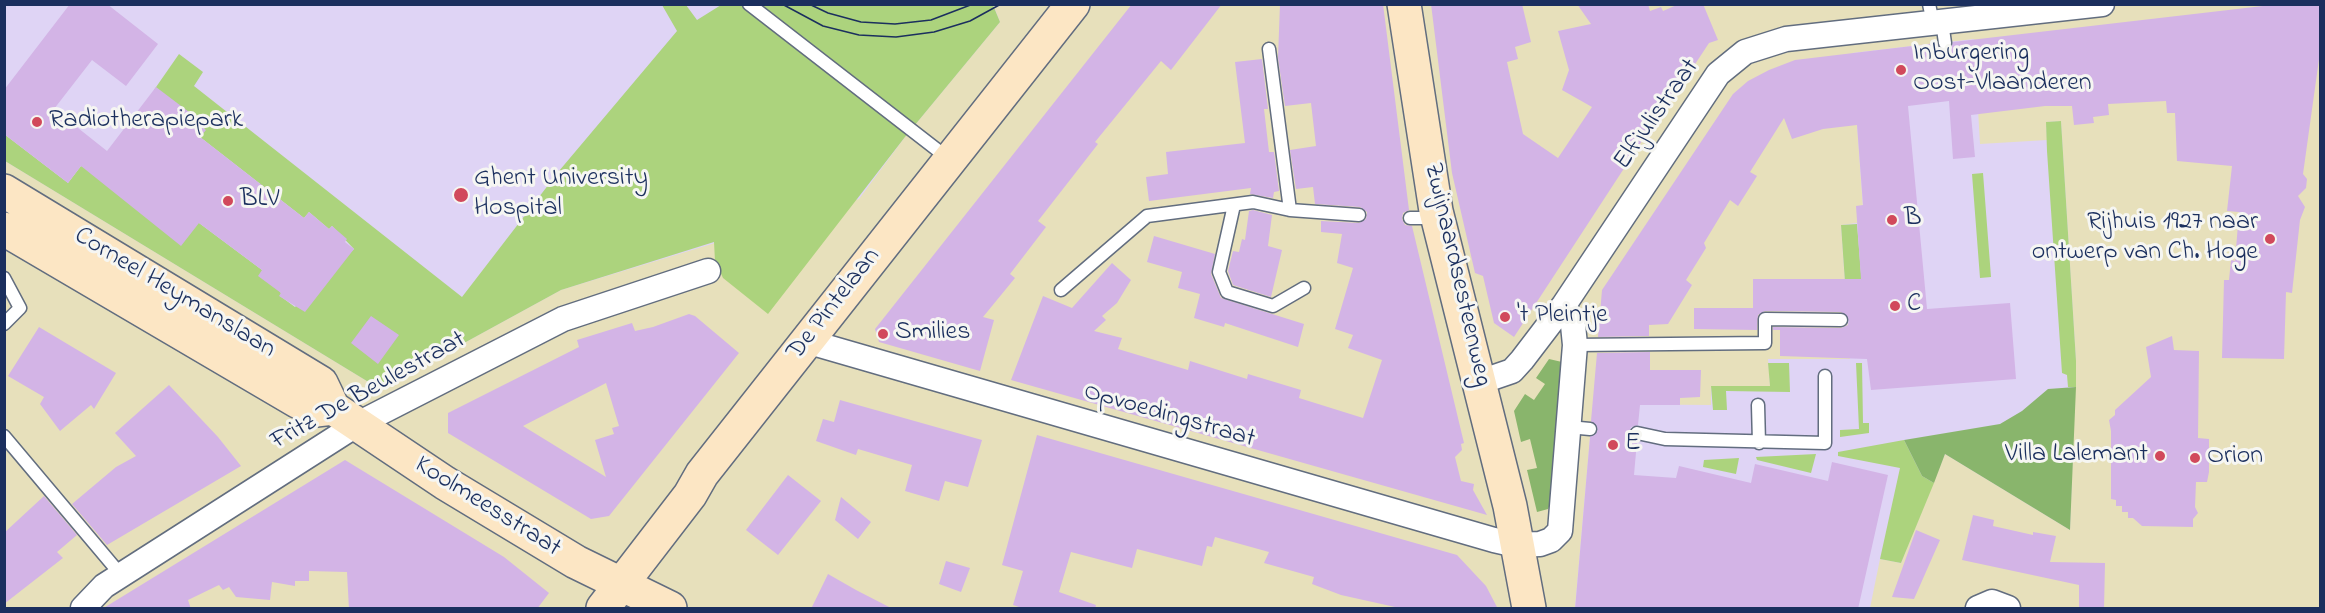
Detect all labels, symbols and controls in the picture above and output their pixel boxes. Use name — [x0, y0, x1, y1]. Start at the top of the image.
place label: Inburgering Oost-Vlaanderen — [1913, 39, 2092, 100]
street label: Elfjulistraat — [1608, 54, 1708, 176]
marker: Inburgering Oost-Vlaanderen — [1894, 63, 1908, 77]
place label: Radiotherapiepark — [49, 106, 243, 138]
marker: Radiotherapiepark — [30, 115, 44, 129]
street label: Zwijnaardsesteenweg — [1415, 160, 1497, 390]
place label: Ghent University Hospital — [474, 164, 648, 225]
place label: BLV — [240, 185, 279, 217]
marker: Ghent University Hospital — [452, 186, 470, 204]
marker: BLV — [221, 194, 235, 208]
place label: B — [1904, 204, 1921, 236]
place label: Rijhuis 1927 naar ontwerp van Ch. Hoge — [2032, 208, 2258, 270]
marker: B — [1885, 213, 1899, 227]
street label: Corneel Heymanslaan — [68, 222, 280, 366]
marker: Rijhuis 1927 naar ontwerp van Ch. Hoge — [2263, 232, 2277, 246]
street label: De Pintelaan — [781, 243, 889, 367]
place label: C — [1907, 290, 1921, 322]
marker: C — [1888, 299, 1902, 313]
place label: 't Pleintje — [1517, 301, 1608, 333]
marker: 't Pleintje — [1498, 310, 1512, 324]
place label: Smilies — [895, 318, 970, 350]
street label: Fritz De Beulestraat — [266, 326, 472, 458]
marker: Smilies — [876, 327, 890, 341]
street label: Opvoedingstraat — [1080, 378, 1258, 456]
place label: E — [1625, 429, 1641, 461]
marker: E — [1606, 438, 1620, 452]
place label: Villa Lalemant — [2005, 440, 2148, 472]
place label: Orion — [2207, 442, 2263, 474]
marker: Villa Lalemant — [2153, 449, 2167, 463]
street label: Koolmeesstraat — [408, 451, 566, 565]
marker: Orion — [2188, 451, 2202, 465]

